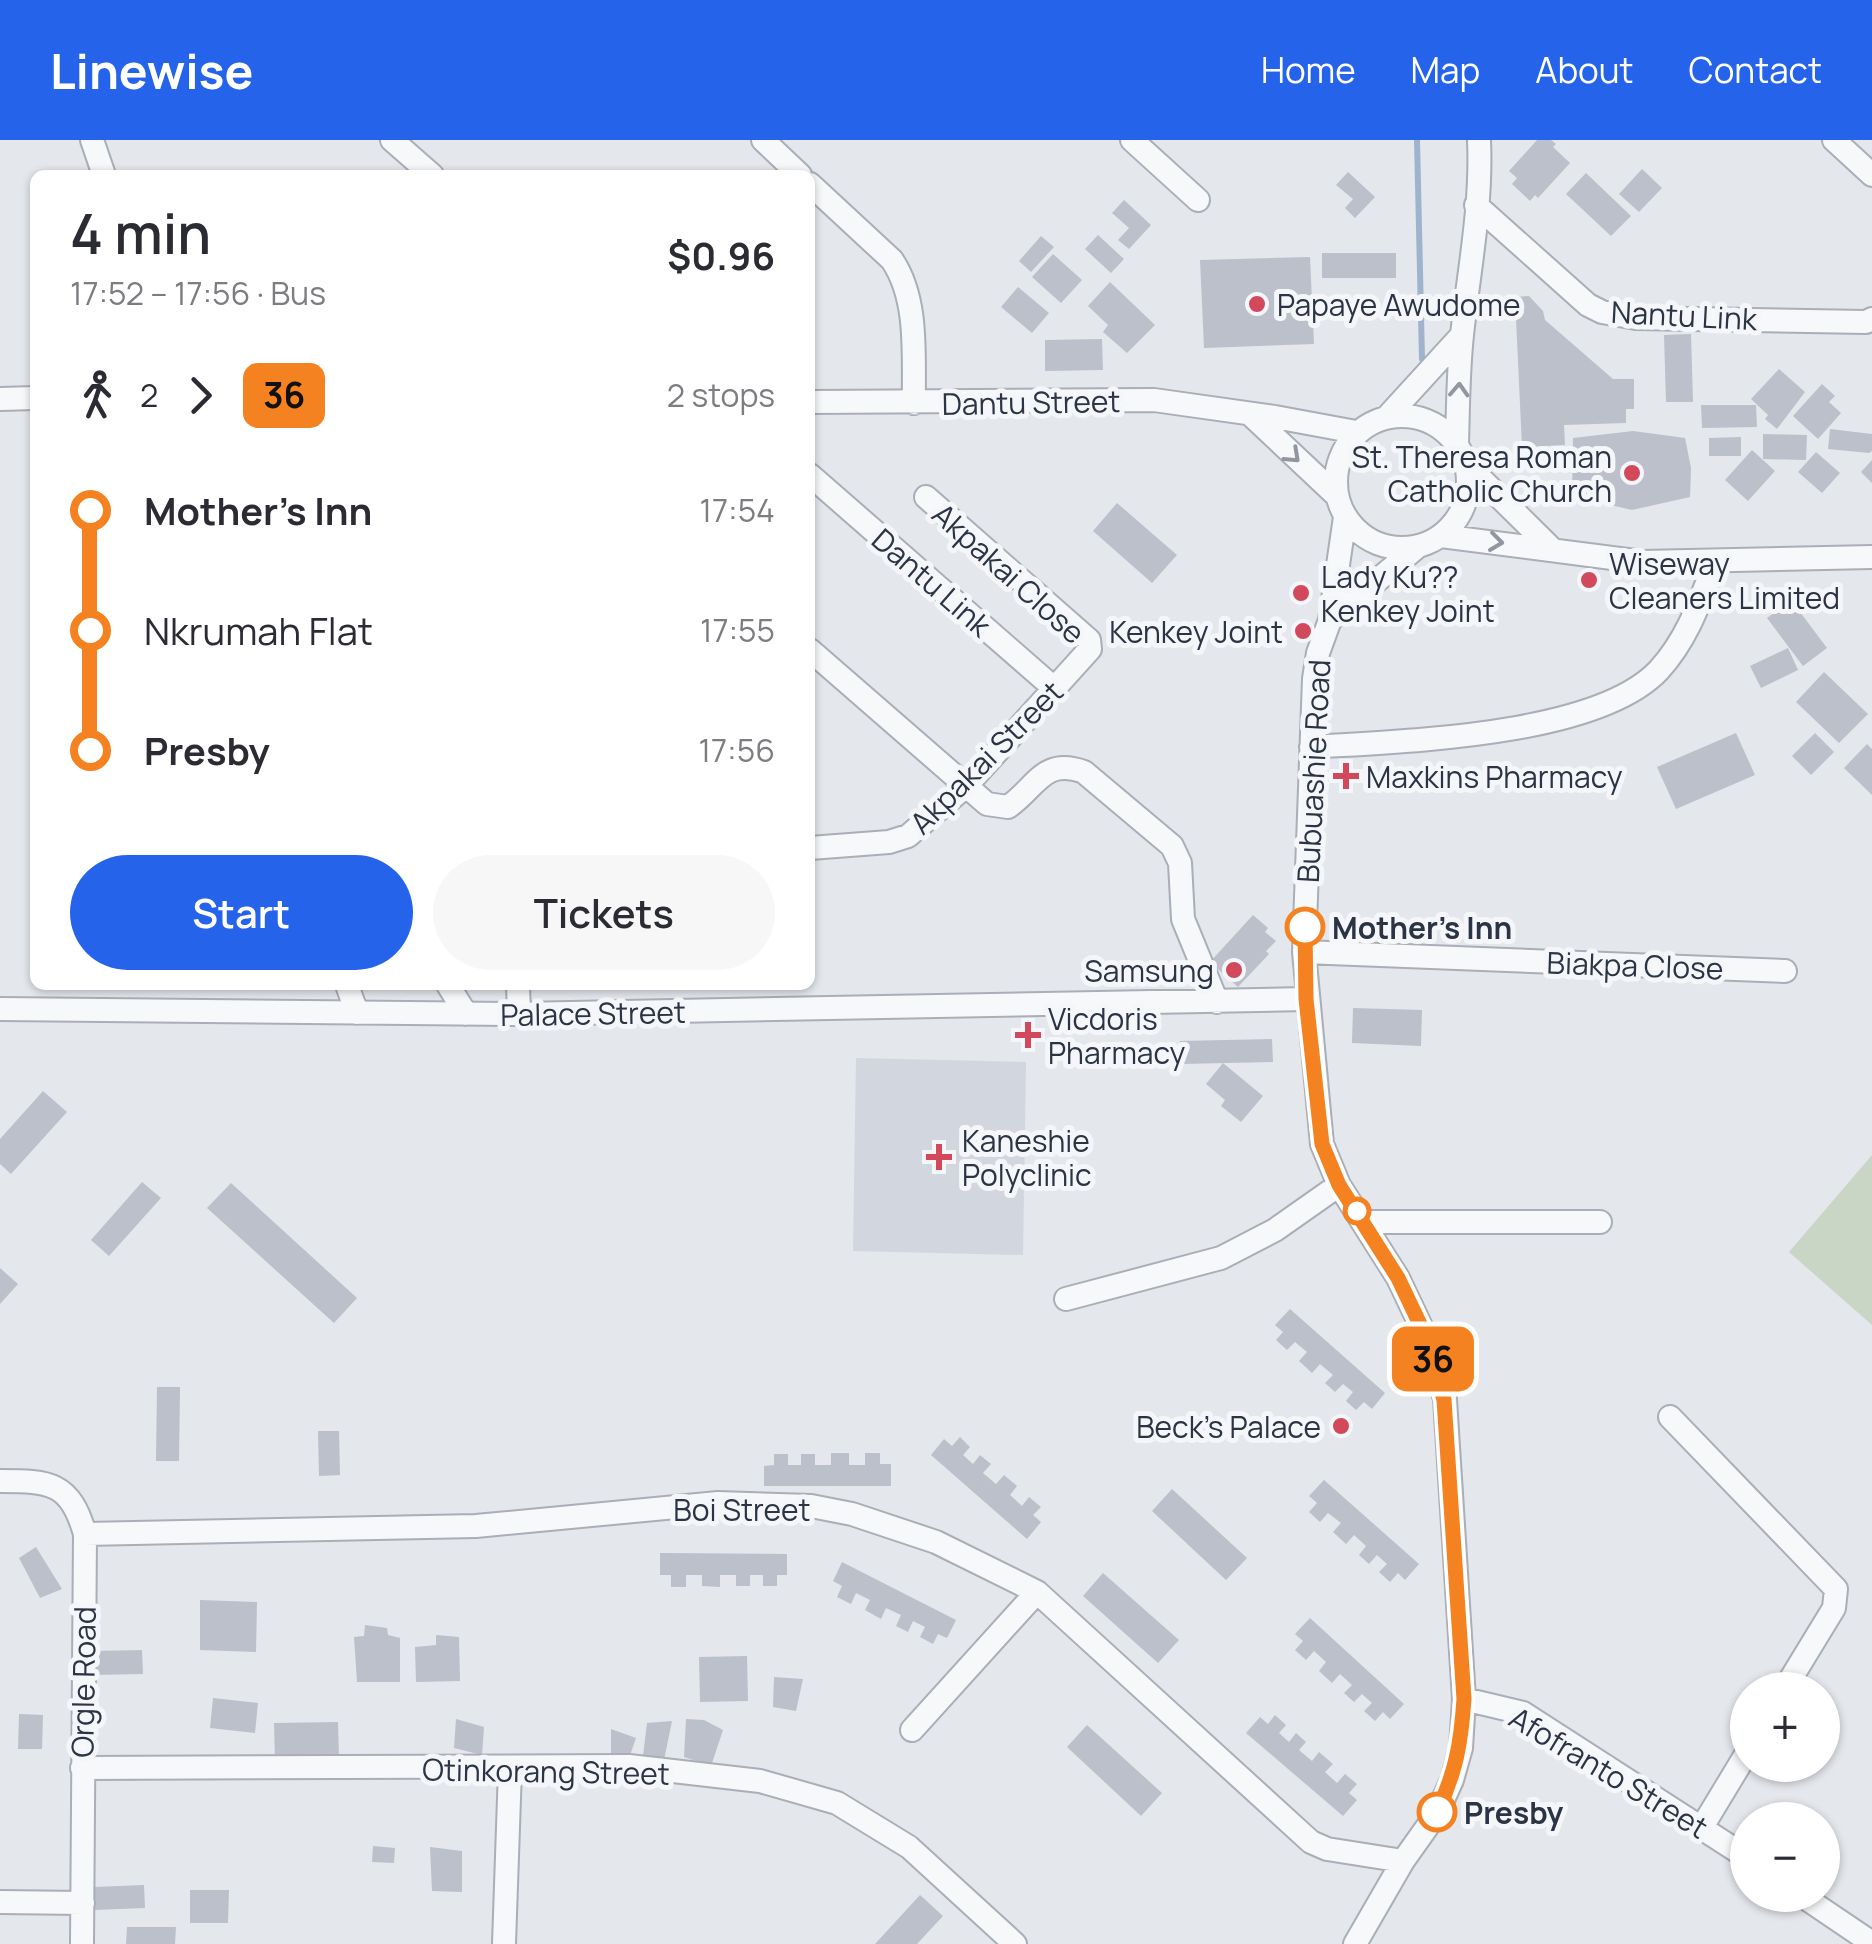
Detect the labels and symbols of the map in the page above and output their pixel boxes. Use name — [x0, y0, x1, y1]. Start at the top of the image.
place label: Papaye Awudome — [1277, 284, 1520, 325]
street label: Nantu Link — [1610, 291, 1759, 339]
marker: Papaye Awudome — [1246, 293, 1268, 315]
street label: Dantu Street — [941, 380, 1121, 424]
one-way arrow — [1448, 381, 1469, 397]
place label: St. Theresa Roman Catholic Church — [1352, 436, 1612, 511]
one-way arrow — [1281, 444, 1300, 462]
marker: St. Theresa Roman Catholic Church — [1621, 462, 1643, 484]
street label: Akpakai Close — [924, 493, 1094, 653]
street label: Dantu Link — [864, 519, 1001, 646]
one-way arrow — [1487, 531, 1504, 552]
place label: Wiseway Cleaners Limited — [1609, 543, 1840, 618]
place label: Lady Ku?? Kenkey Joint — [1321, 556, 1495, 631]
marker: Wiseway Cleaners Limited — [1578, 569, 1600, 591]
marker: Lady Ku?? Kenkey Joint — [1290, 582, 1312, 604]
place label: Kenkey Joint — [1109, 611, 1283, 652]
marker: Kenkey Joint — [1292, 620, 1314, 642]
street label: Bubuashie Road — [1287, 658, 1339, 884]
street label: Akpakai Street — [900, 671, 1072, 843]
place label: Maxkins Pharmacy — [1366, 756, 1623, 797]
marker: Maxkins Pharmacy — [1335, 765, 1357, 787]
place label: Mother's Inn — [1332, 907, 1512, 948]
marker: Mother's Inn — [1286, 908, 1324, 946]
street label: Biakpa Close — [1546, 941, 1724, 989]
place label: Samsung — [1084, 950, 1214, 991]
marker: Samsung — [1223, 959, 1245, 981]
street label: Palace Street — [500, 991, 686, 1035]
place label: Vicdoris Pharmacy — [1048, 998, 1186, 1073]
marker: Vicdoris Pharmacy — [1017, 1024, 1039, 1046]
place label: Kaneshie Polyclinic — [962, 1120, 1092, 1195]
marker: Kaneshie Polyclinic — [926, 1144, 952, 1170]
unlabelled marker — [1344, 1198, 1370, 1224]
line badge: 36 — [1388, 1326, 1478, 1392]
place label: Beck's Palace — [1136, 1406, 1321, 1447]
marker: Beck's Palace — [1330, 1415, 1352, 1437]
street label: Boi Street — [673, 1489, 811, 1530]
street label: Orgle Road — [61, 1606, 105, 1758]
street label: Afofranto Street — [1502, 1697, 1716, 1847]
street label: Otinkorang Street — [422, 1748, 670, 1794]
place label: Presby — [1464, 1792, 1564, 1833]
marker: Presby — [1418, 1793, 1456, 1831]

